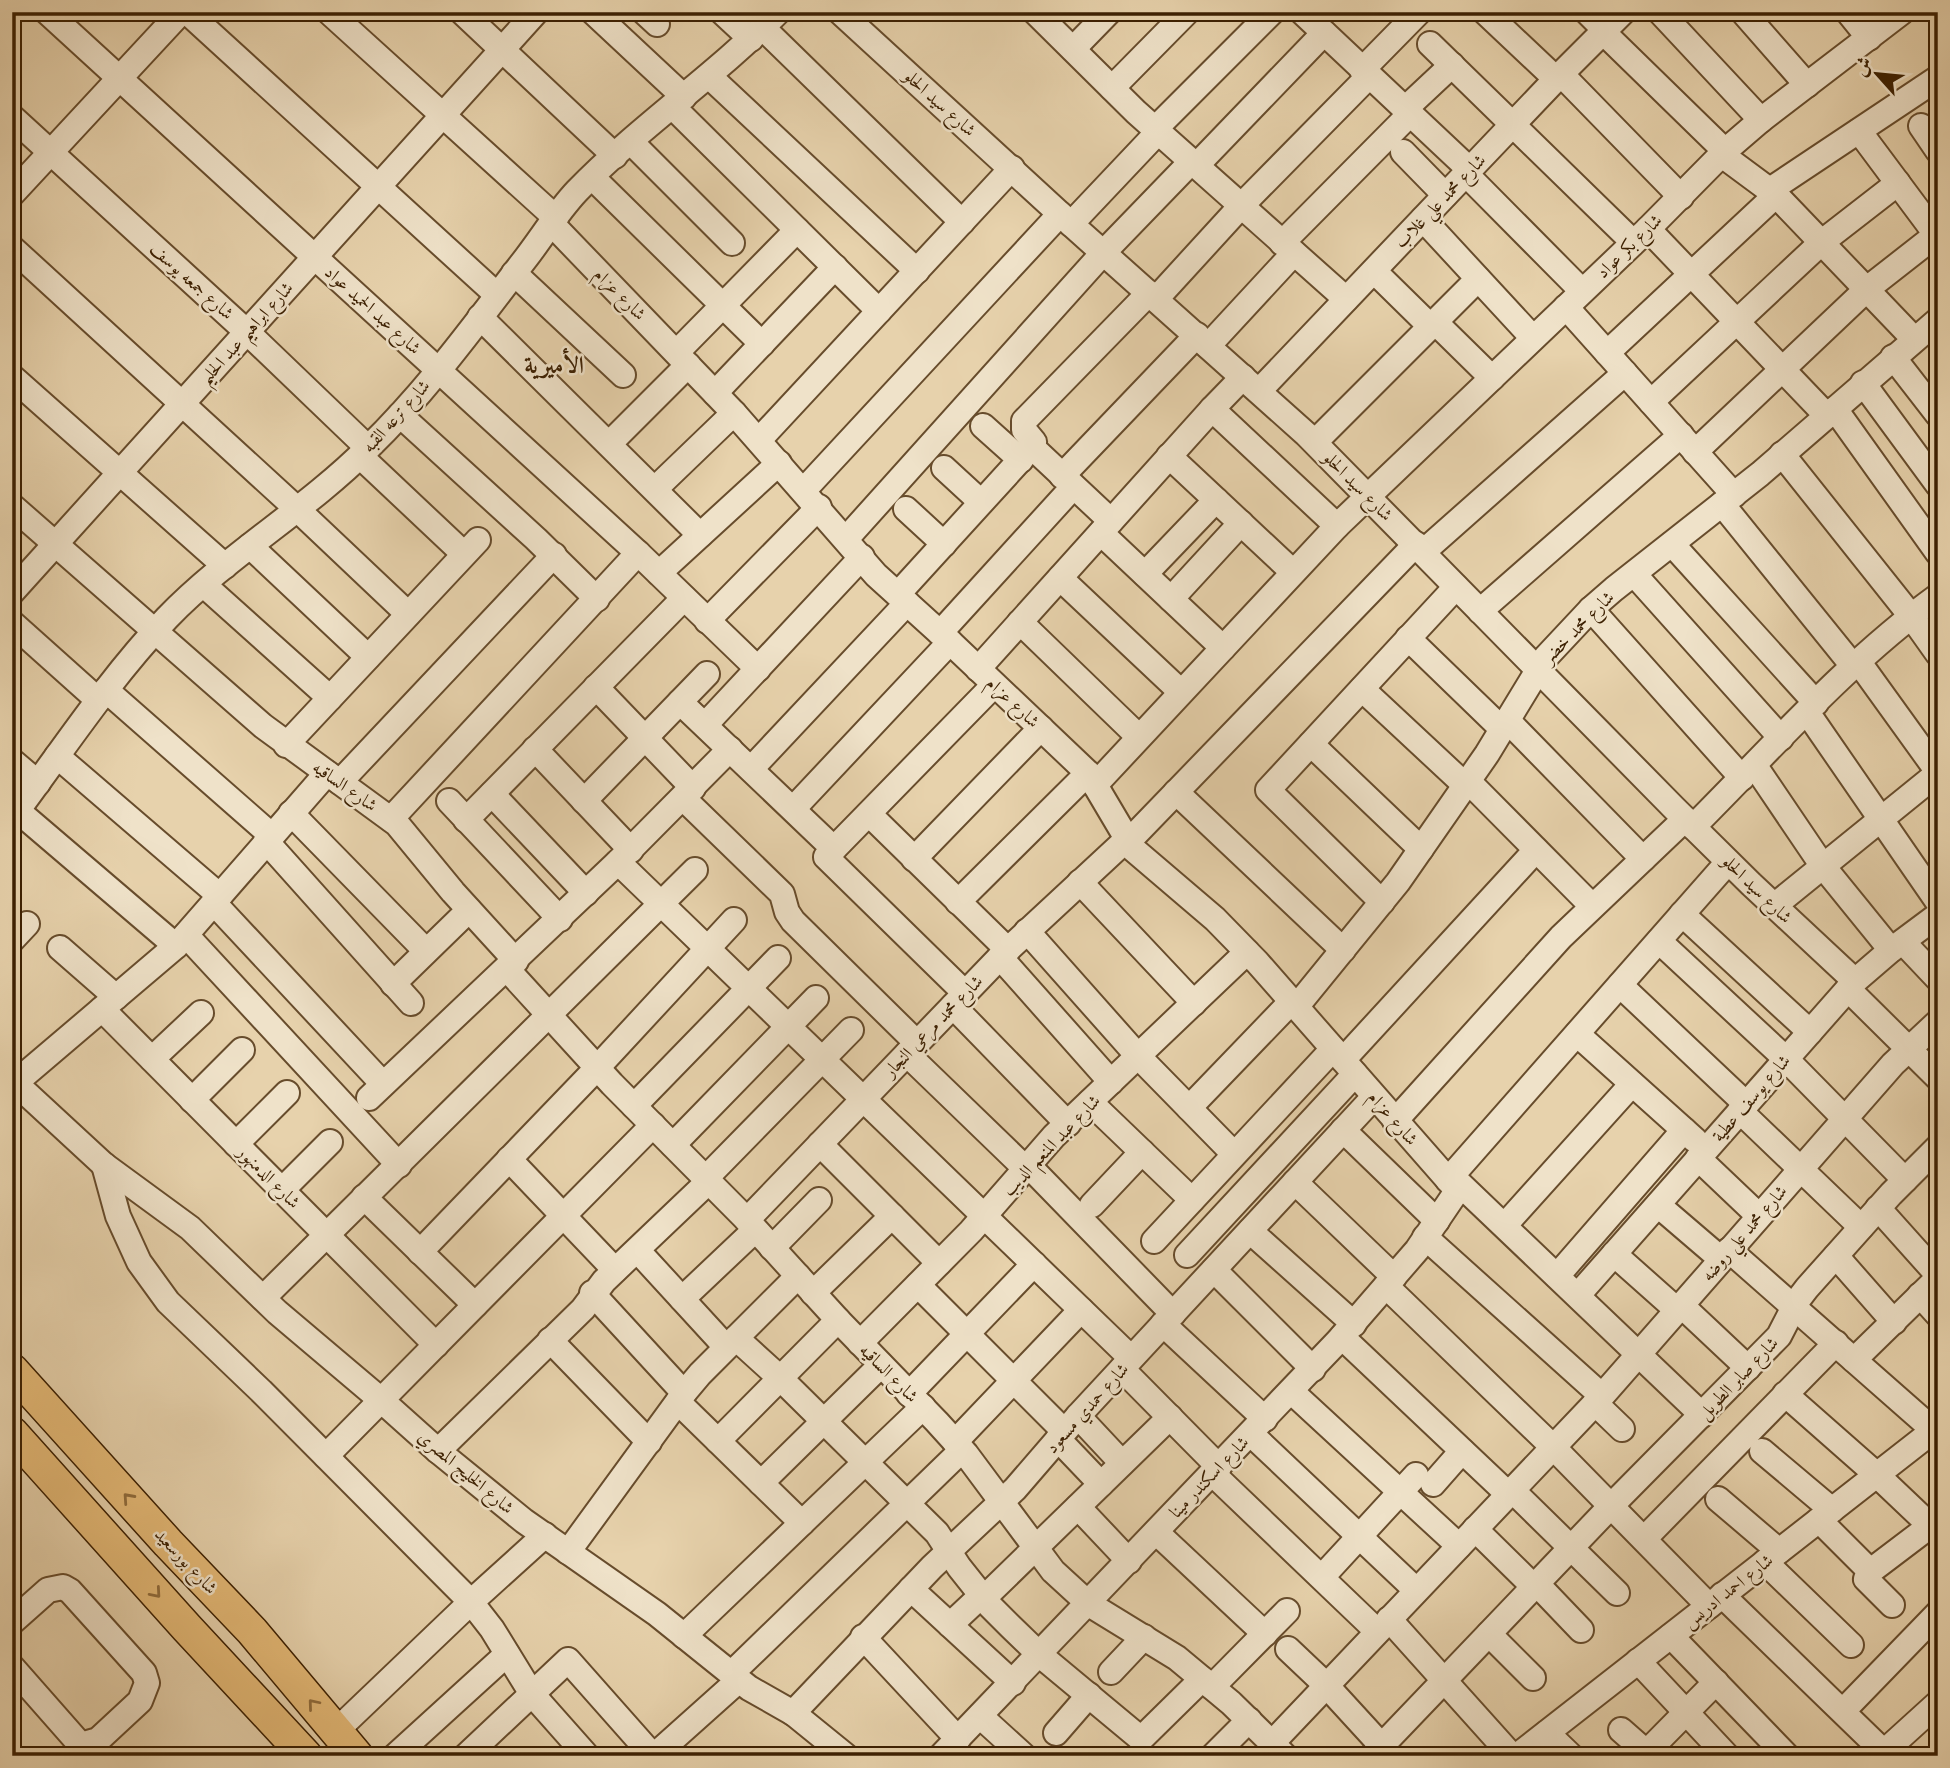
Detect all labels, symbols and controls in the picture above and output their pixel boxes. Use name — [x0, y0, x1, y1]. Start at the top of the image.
north arrow — [1842, 38, 1912, 108]
text: ش — [1848, 53, 1877, 80]
street label: شارع سيد الحلو — [895, 64, 981, 144]
street label: شارع محمد علي غلاب — [1390, 149, 1495, 257]
street label: شارع بكر عواد — [1592, 209, 1669, 286]
street label: شارع جمعه يوسف — [143, 238, 239, 327]
street label: شارع عبد الحميد عواد — [318, 261, 426, 362]
street label: شارع عزام — [586, 263, 651, 328]
street label: شارع ابراهيم عبد الحليم — [194, 277, 303, 394]
district label: الأميرية — [524, 347, 584, 380]
street label: شارع ترعه القبه — [357, 375, 438, 460]
street label: شارع سيد الحلو — [1314, 445, 1397, 528]
street label: شارع محمد خضر — [1536, 586, 1622, 672]
street label: شارع عزام — [978, 672, 1044, 736]
street label: شارع الساقيه — [306, 756, 382, 820]
street label: شارع سيد الحلو — [1713, 849, 1797, 931]
street label: شارع محمد مرعي النجار — [877, 970, 990, 1086]
street label: شارع يوسف عطية — [1707, 1050, 1798, 1149]
street label: شارع عزام — [1360, 1086, 1423, 1153]
street label: شارع عبد المنعم الديب — [997, 1090, 1109, 1204]
street label: شارع الدمنهور — [229, 1140, 305, 1216]
street label: شارع محمد علي روضه — [1696, 1181, 1796, 1289]
street label: شارع صابر الطويل — [1693, 1332, 1786, 1427]
street label: شارع الساقيه — [852, 1339, 923, 1410]
street label: شارع حمدي مسعود — [1041, 1358, 1136, 1461]
street label: شارع الخليج المصري — [410, 1425, 519, 1522]
street label: شارع اسكندر مينا — [1164, 1431, 1256, 1525]
one-way arrow — [124, 1493, 136, 1506]
street label: شارع بورسعيد — [147, 1523, 222, 1601]
street label: شارع احمد ادريس — [1679, 1549, 1780, 1636]
one-way arrow — [148, 1585, 160, 1598]
one-way arrow — [308, 1699, 321, 1712]

